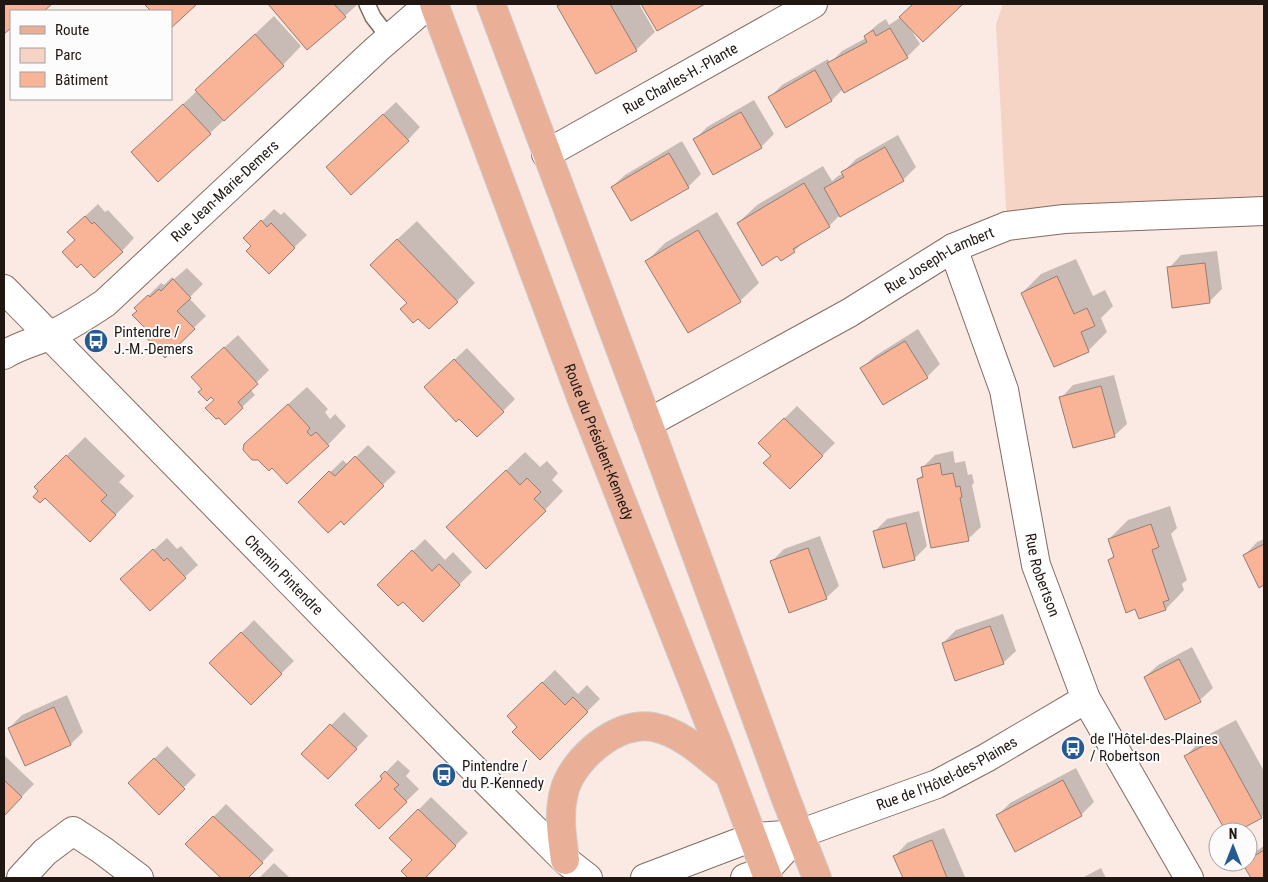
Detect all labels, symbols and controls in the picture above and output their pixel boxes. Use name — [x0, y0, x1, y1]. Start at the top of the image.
legend — [10, 10, 172, 100]
text: Route — [55, 21, 89, 39]
street label: Rue Charles-H.-Plante — [620, 39, 741, 118]
text: Parc — [55, 46, 82, 64]
text: Bâtiment — [55, 71, 108, 89]
street label: Rue Jean-Marie-Demers — [167, 136, 283, 246]
street label: Rue Joseph-Lambert — [881, 223, 997, 297]
place label: Pintendre / J.-M.-Demers — [114, 323, 193, 358]
bus stop icon: Pintendre / J.-M.-Demers — [83, 328, 109, 354]
street label: Route du Président-Kennedy — [560, 361, 637, 523]
street label: Chemin Pintendre — [241, 531, 327, 619]
street label: Rue Robertson — [1021, 532, 1064, 619]
place label: de l'Hôtel-des-Plaines / Robertson — [1090, 730, 1218, 765]
street label: Rue de l'Hôtel-des-Plaines — [874, 733, 1021, 814]
bus stop icon: de l'Hôtel-des-Plaines / Robertson — [1060, 735, 1086, 761]
place label: Pintendre / du P.-Kennedy — [462, 757, 544, 792]
bus stop icon: Pintendre / du P.-Kennedy — [431, 762, 457, 788]
north arrow — [1208, 822, 1258, 872]
text: N — [1229, 826, 1237, 842]

